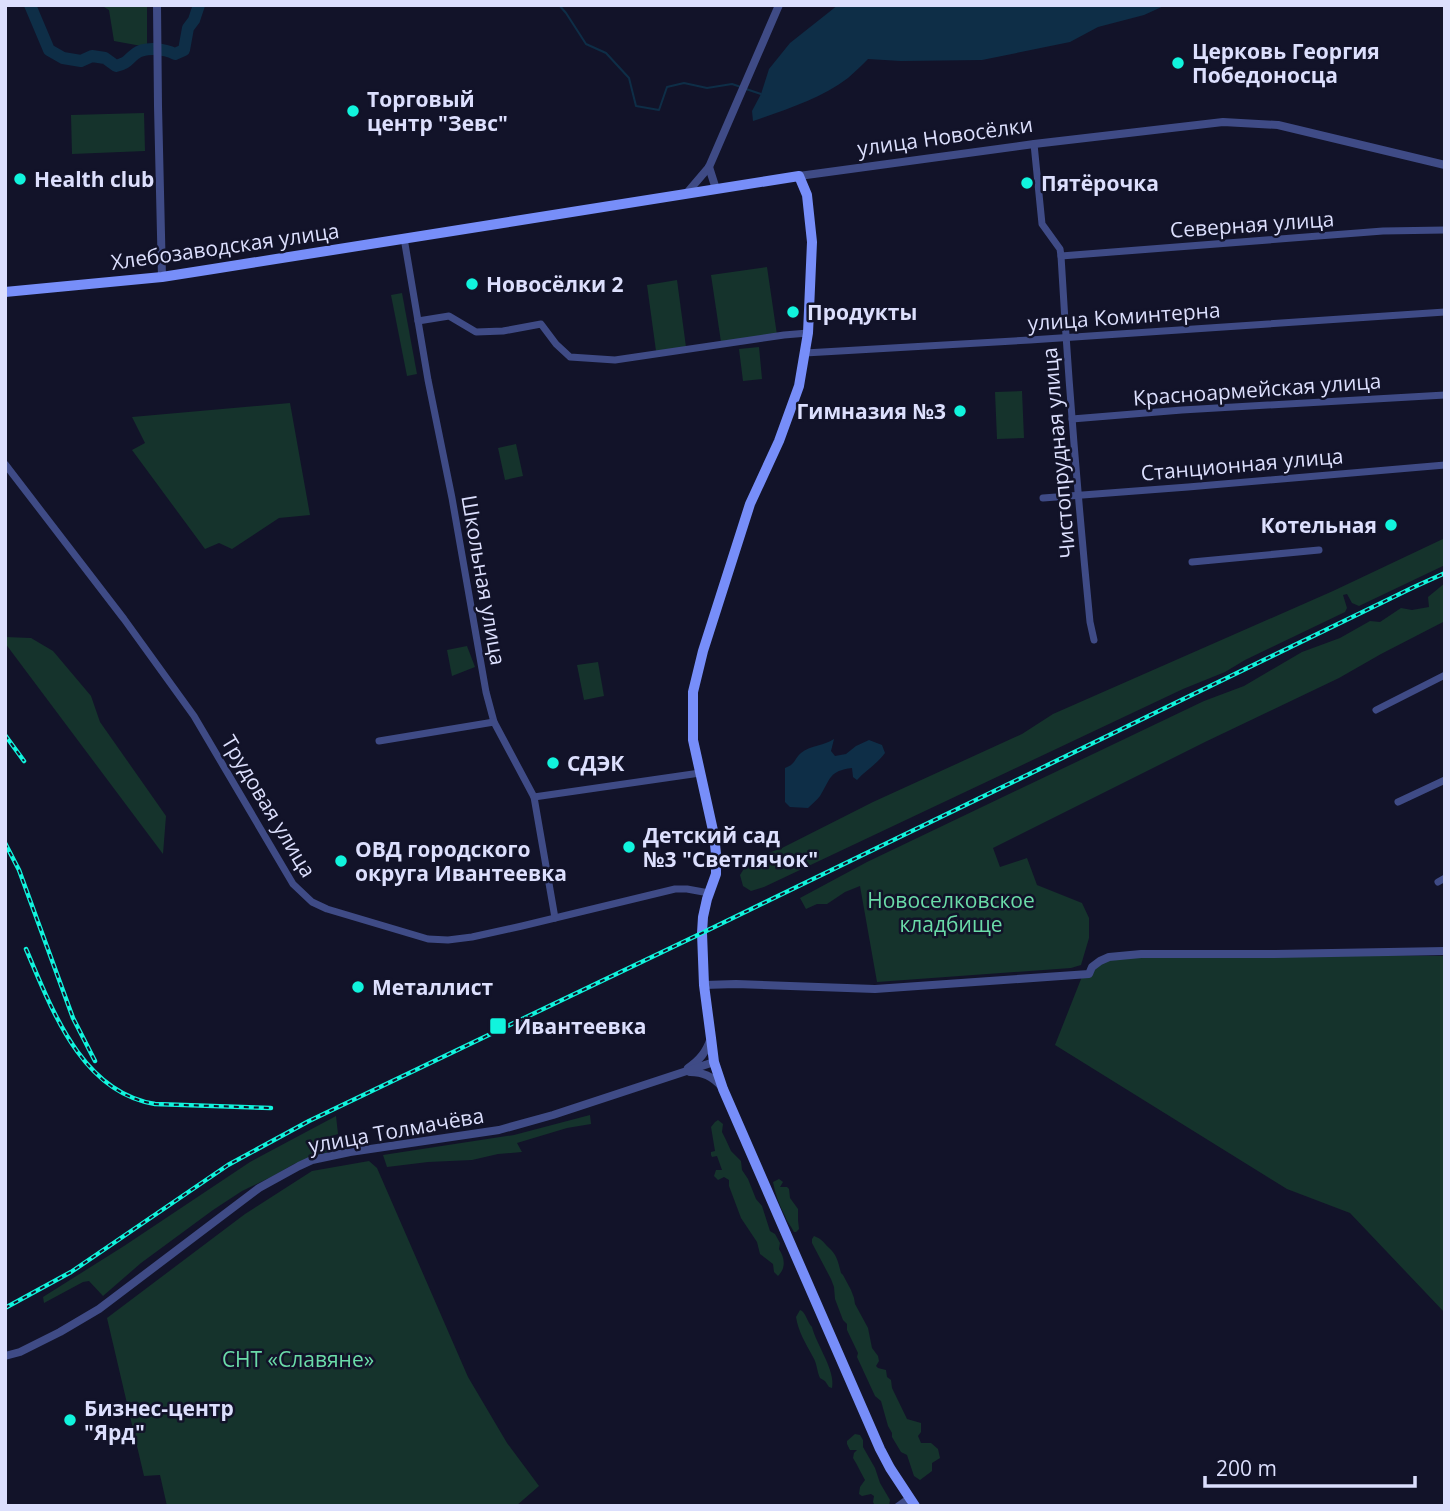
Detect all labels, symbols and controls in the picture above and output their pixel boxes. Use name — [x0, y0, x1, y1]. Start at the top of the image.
place label: Церковь Георгия Победоносца — [1192, 37, 1380, 89]
marker: Церковь Георгия Победоносца — [1170, 55, 1186, 71]
place label: Торговый центр "Зевс" — [367, 85, 508, 137]
marker: Торговый центр "Зевс" — [345, 103, 361, 119]
street label: улица Новосёлки — [855, 110, 1035, 162]
place label: Health club — [34, 165, 154, 193]
place label: Пятёрочка — [1041, 169, 1159, 197]
marker: Health club — [12, 171, 28, 187]
marker: Пятёрочка — [1019, 175, 1035, 191]
street label: Северная улица — [1169, 204, 1335, 244]
street label: Хлебозаводская улица — [109, 216, 341, 276]
place label: Новосёлки 2 — [486, 270, 624, 298]
marker: Новосёлки 2 — [464, 276, 480, 292]
street label: улица Коминтерна — [1027, 295, 1221, 337]
place label: Продукты — [807, 298, 917, 326]
marker: Продукты — [785, 304, 801, 320]
street label: Чистопрудная улица — [1035, 346, 1081, 560]
street label: Красноармейская улица — [1132, 366, 1382, 412]
place label: Гимназия №3 — [796, 397, 946, 425]
marker: Гимназия №3 — [952, 403, 968, 419]
street label: Станционная улица — [1140, 441, 1344, 487]
street label: Школьная улица — [455, 493, 513, 667]
place label: Котельная — [1260, 511, 1377, 539]
marker: Котельная — [1383, 517, 1399, 533]
street label: Трудовая улица — [215, 730, 323, 882]
place label: СДЭК — [567, 749, 625, 777]
marker: СДЭК — [545, 755, 561, 771]
place label: Детский сад №3 "Светлячок" — [643, 821, 818, 873]
place label: ОВД городского округа Ивантеевка — [355, 835, 567, 887]
marker: Детский сад №3 "Светлячок" — [621, 839, 637, 855]
marker: ОВД городского округа Ивантеевка — [333, 853, 349, 869]
park label: Новоселковское кладбище — [867, 886, 1035, 938]
place label: Металлист — [372, 973, 494, 1001]
marker: Металлист — [350, 979, 366, 995]
place label: Ивантеевка — [514, 1012, 646, 1040]
marker: Ивантеевка — [488, 1016, 508, 1036]
street label: улица Толмачёва — [306, 1101, 486, 1159]
park label: СНТ «Славяне» — [222, 1345, 374, 1373]
place label: Бизнес-центр "Ярд" — [84, 1394, 234, 1446]
marker: Бизнес-центр "Ярд" — [62, 1412, 78, 1428]
scale bar — [1205, 1444, 1415, 1488]
text: 200 m — [1216, 1454, 1277, 1482]

